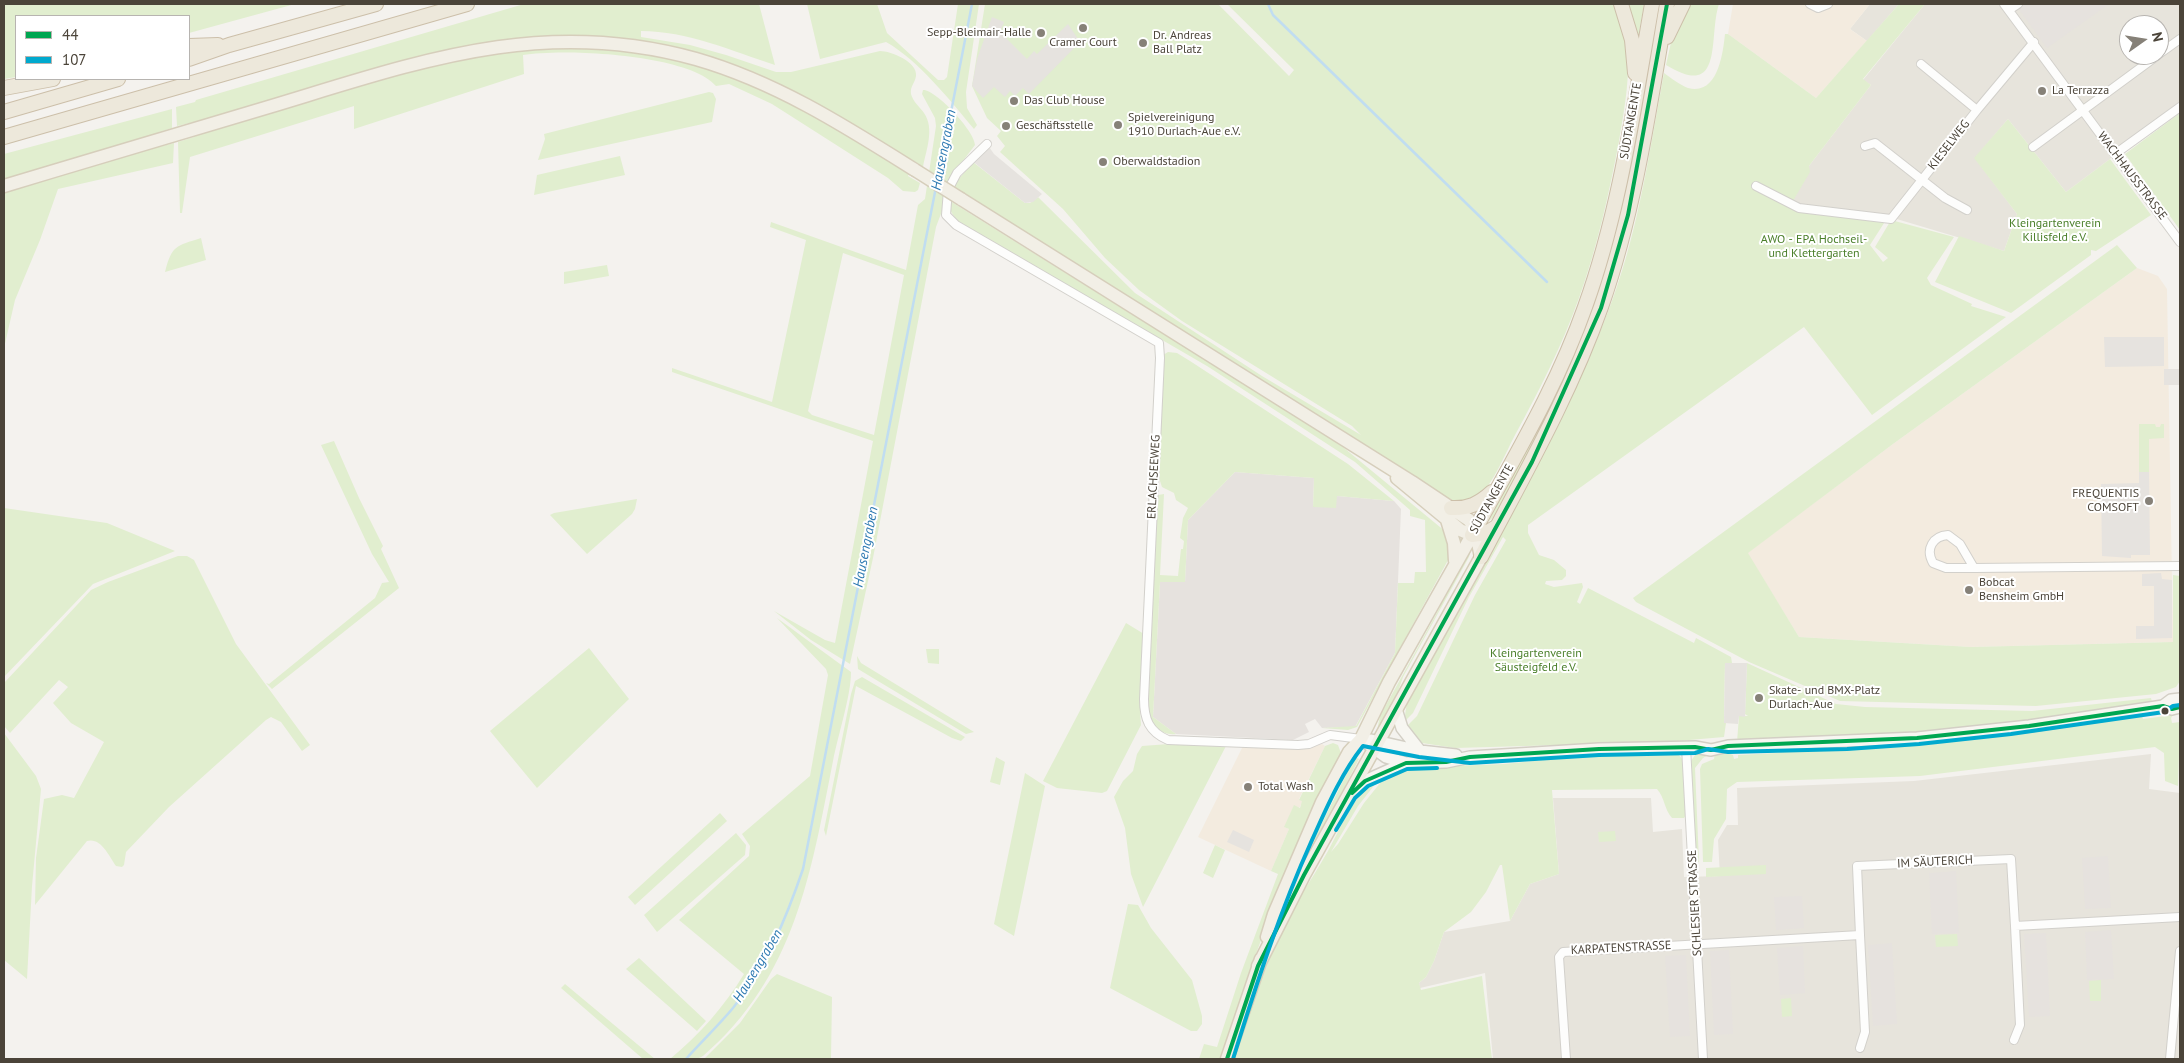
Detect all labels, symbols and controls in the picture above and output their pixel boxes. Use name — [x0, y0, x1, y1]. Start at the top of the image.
legend — [15, 15, 190, 80]
north arrow — [2119, 15, 2169, 65]
marker: Cramer Court — [1077, 22, 1089, 34]
text: 44 — [62, 25, 78, 44]
place label: Sepp-Bleimair-Halle — [927, 26, 1031, 40]
marker: Sepp-Bleimair-Halle — [1035, 27, 1047, 39]
place label: Dr. Andreas Ball Platz — [1153, 29, 1211, 57]
text: N — [2148, 30, 2167, 43]
place label: Cramer Court — [1049, 36, 1117, 50]
marker: Dr. Andreas Ball Platz — [1137, 37, 1149, 49]
text: 107 — [62, 50, 87, 69]
street label: SÜDTANGENTE — [1617, 82, 1645, 160]
place label: La Terrazza — [2052, 84, 2109, 98]
marker: La Terrazza — [2036, 85, 2048, 97]
place label: Das Club House — [1024, 94, 1105, 108]
marker: Das Club House — [1008, 95, 1020, 107]
water label: Hausengraben — [928, 108, 960, 192]
place label: Spielvereinigung 1910 Durlach-Aue e.V. — [1128, 111, 1241, 139]
street label: KIESELWEG — [1925, 117, 1973, 173]
place label: Geschäftsstelle — [1016, 119, 1093, 133]
marker: Spielvereinigung 1910 Durlach-Aue e.V. — [1112, 119, 1124, 131]
marker: Geschäftsstelle — [1000, 120, 1012, 132]
street label: WACHHAUSSTRASSE — [2094, 129, 2170, 223]
place label: Oberwaldstadion — [1113, 155, 1200, 169]
marker: Oberwaldstadion — [1097, 156, 1109, 168]
park label: Kleingartenverein Killisfeld e.V. — [2009, 217, 2101, 245]
park label: AWO - EPA Hochseil- und Klettergarten — [1761, 233, 1867, 261]
street label: ERLACHSEEWEG — [1145, 434, 1163, 520]
street label: SÜDTANGENTE — [1467, 462, 1517, 536]
place label: FREQUENTIS COMSOFT — [2072, 487, 2139, 515]
marker: FREQUENTIS COMSOFT — [2143, 495, 2155, 507]
water label: Hausengraben — [850, 505, 882, 589]
place label: Bobcat Bensheim GmbH — [1979, 576, 2064, 604]
marker: Bobcat Bensheim GmbH — [1963, 584, 1975, 596]
park label: Kleingartenverein Säusteigfeld e.V. — [1490, 647, 1582, 675]
place label: Skate- und BMX-Platz Durlach-Aue — [1769, 684, 1880, 712]
marker: Skate- und BMX-Platz Durlach-Aue — [1753, 692, 1765, 704]
unlabelled marker — [2160, 706, 2170, 716]
place label: Total Wash — [1258, 780, 1313, 794]
marker: Total Wash — [1242, 781, 1254, 793]
street label: SCHLESIER STRASSE — [1685, 849, 1705, 957]
street label: IM SÄUTERICH — [1897, 853, 1973, 871]
water label: Hausengraben — [730, 927, 786, 1005]
street label: KARPATENSTRASSE — [1570, 938, 1672, 958]

